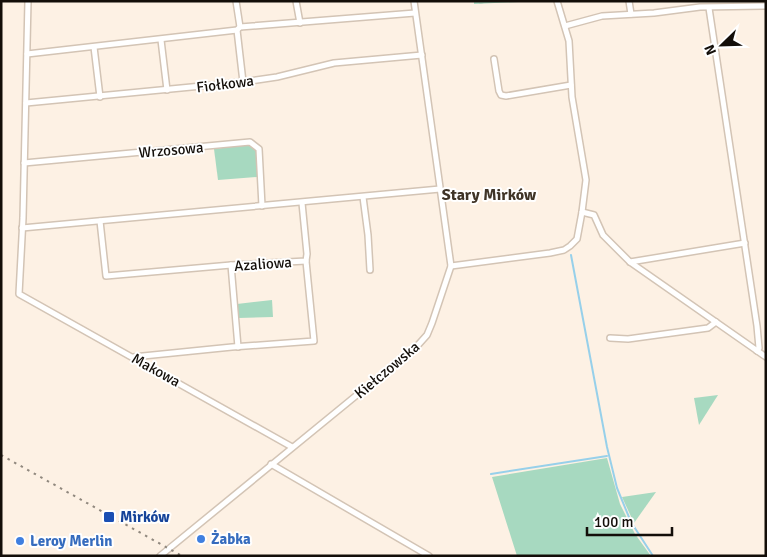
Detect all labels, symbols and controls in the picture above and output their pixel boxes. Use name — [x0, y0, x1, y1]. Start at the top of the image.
north arrow — [697, 20, 747, 70]
text: N — [701, 42, 720, 58]
street label: Fiołkowa — [195, 72, 255, 96]
street label: Wrzosowa — [138, 138, 204, 162]
district label: Stary Mirków — [442, 185, 537, 205]
street label: Azaliowa — [234, 253, 292, 275]
street label: Kiełczowska — [351, 338, 423, 402]
street label: Makowa — [129, 349, 183, 391]
scale bar — [587, 504, 672, 536]
place label: Mirków — [120, 508, 170, 526]
marker: Mirków — [102, 510, 116, 524]
text: 100 m — [594, 513, 634, 531]
place label: Żabka — [211, 530, 251, 548]
place label: Leroy Merlin — [30, 532, 112, 550]
marker: Żabka — [195, 533, 207, 545]
marker: Leroy Merlin — [14, 535, 26, 547]

